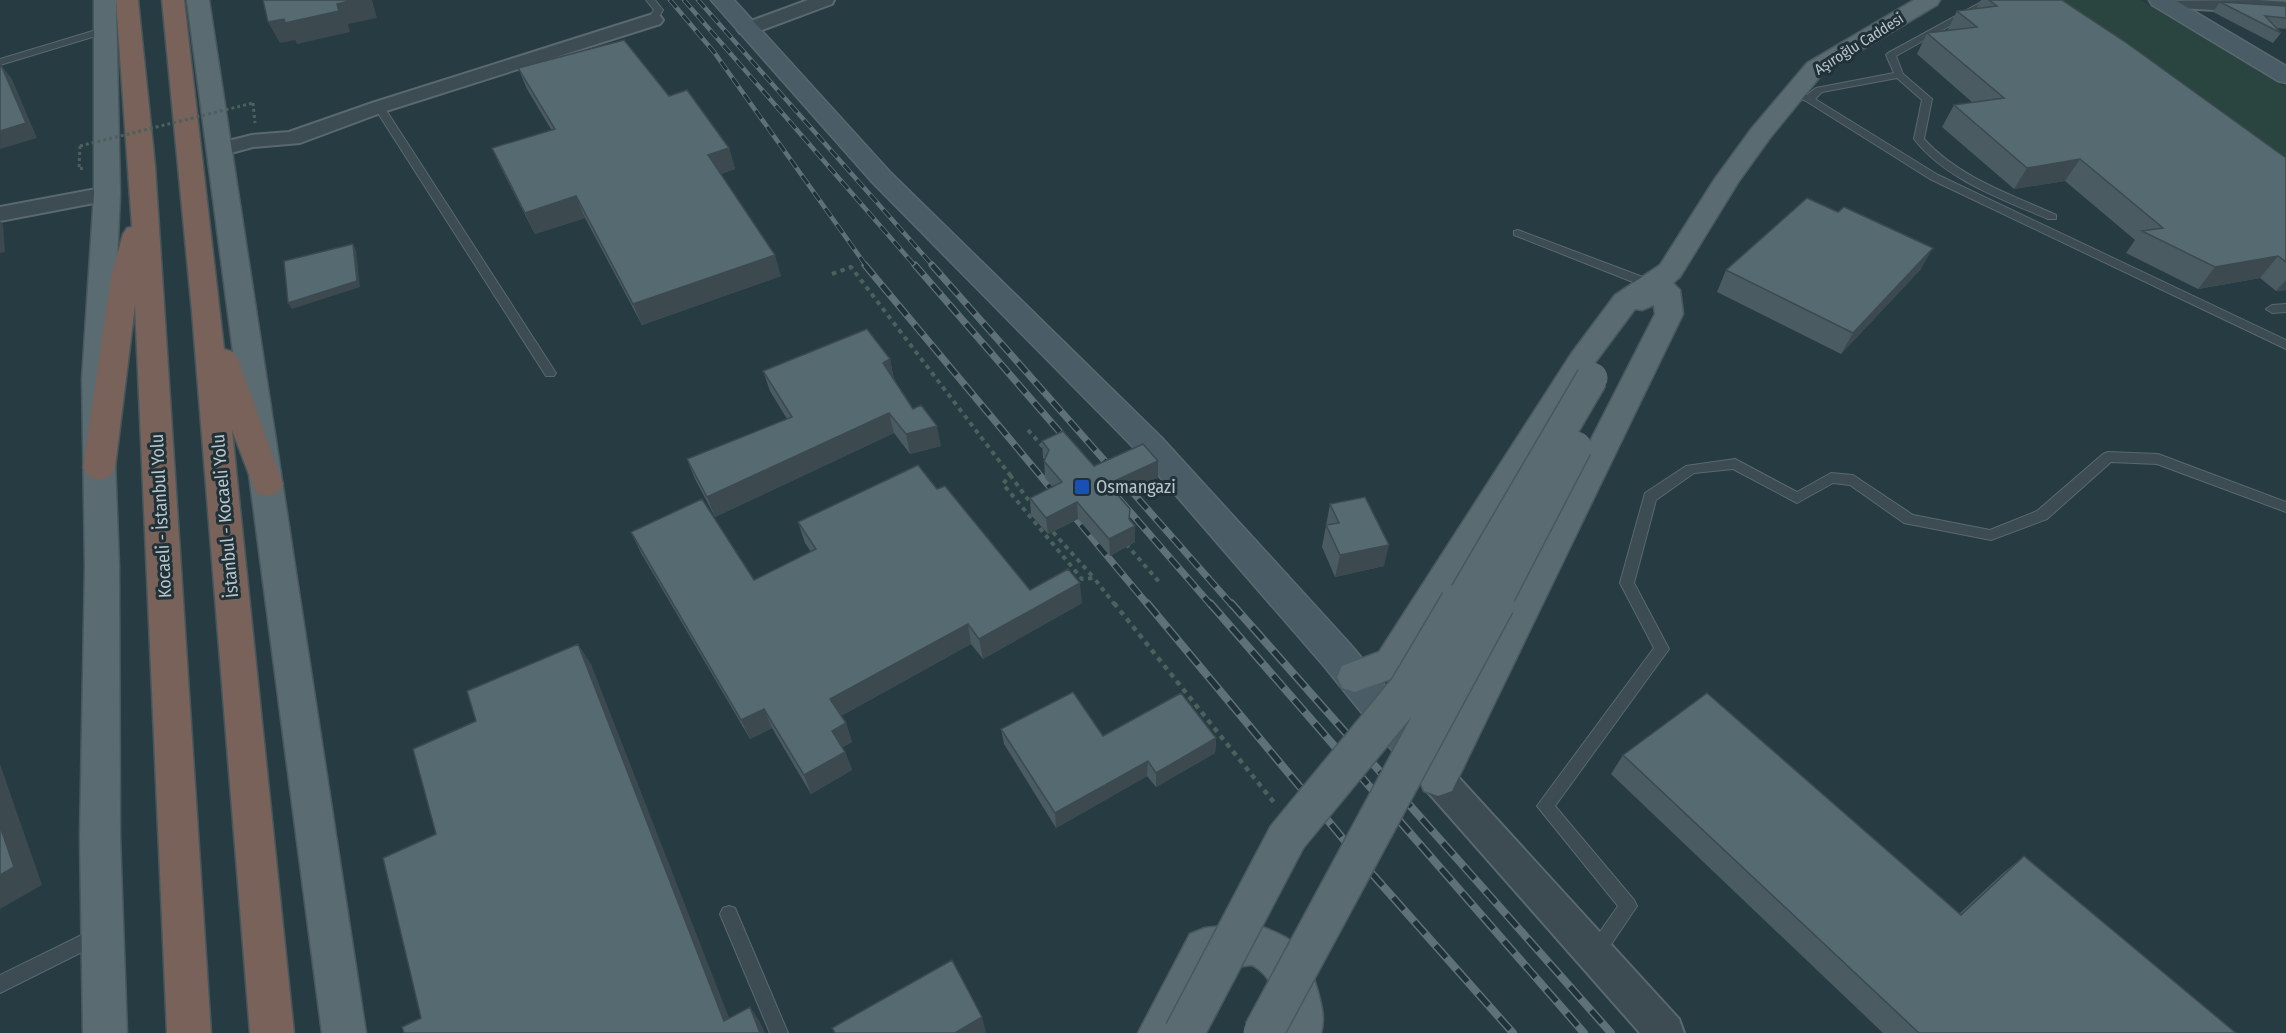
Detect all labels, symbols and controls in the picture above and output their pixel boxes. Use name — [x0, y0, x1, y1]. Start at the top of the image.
street label: Aşıroğlu Caddesi — [1811, 9, 1907, 79]
street label: Kocaeli - İstanbul Yolu — [146, 433, 176, 599]
street label: İstanbul - Kocaeli Yolu — [207, 433, 243, 599]
place label: Osmangazi — [1096, 476, 1176, 498]
marker: Osmangazi — [1073, 478, 1091, 496]

